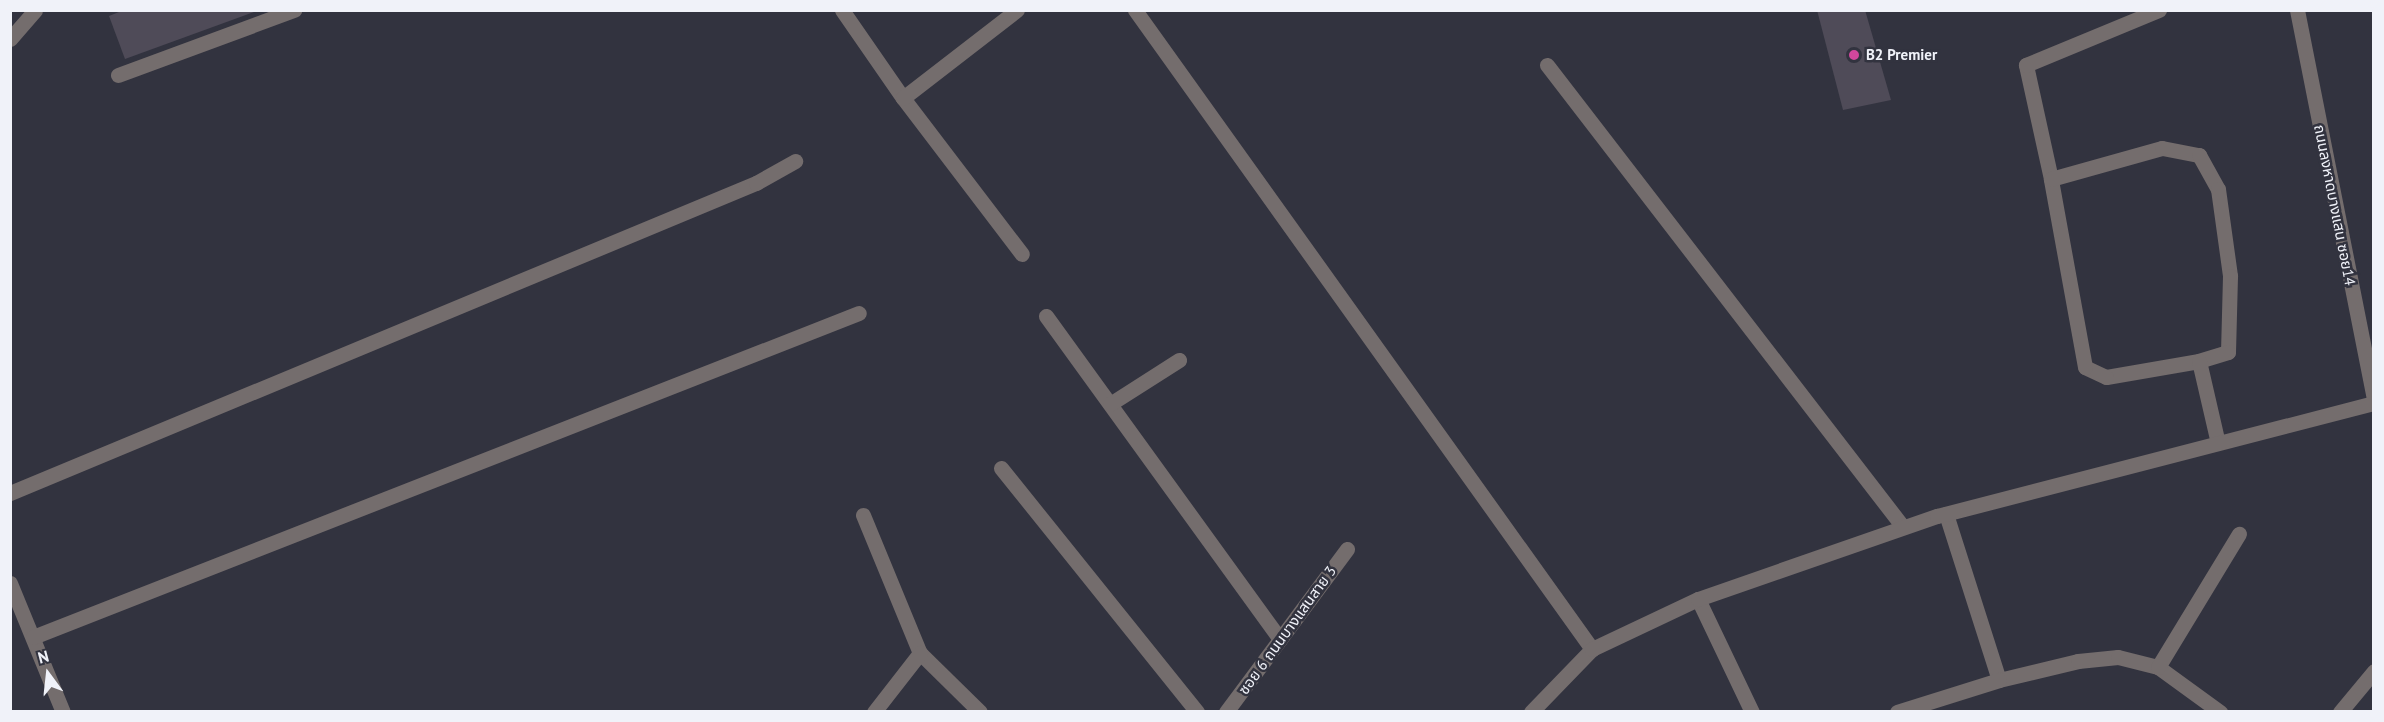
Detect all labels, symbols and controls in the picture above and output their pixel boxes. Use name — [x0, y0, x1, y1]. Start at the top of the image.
place label: B2 Premier — [1866, 46, 1937, 64]
marker: B2 Premier — [1847, 48, 1861, 62]
street label: ถนนลงหาดบางแสน ซอย14 — [2311, 123, 2359, 287]
street label: ซอย 6 ถนนบางแสนสาย 3 — [1234, 562, 1340, 698]
north arrow — [18, 644, 78, 704]
text: N — [36, 646, 51, 668]

